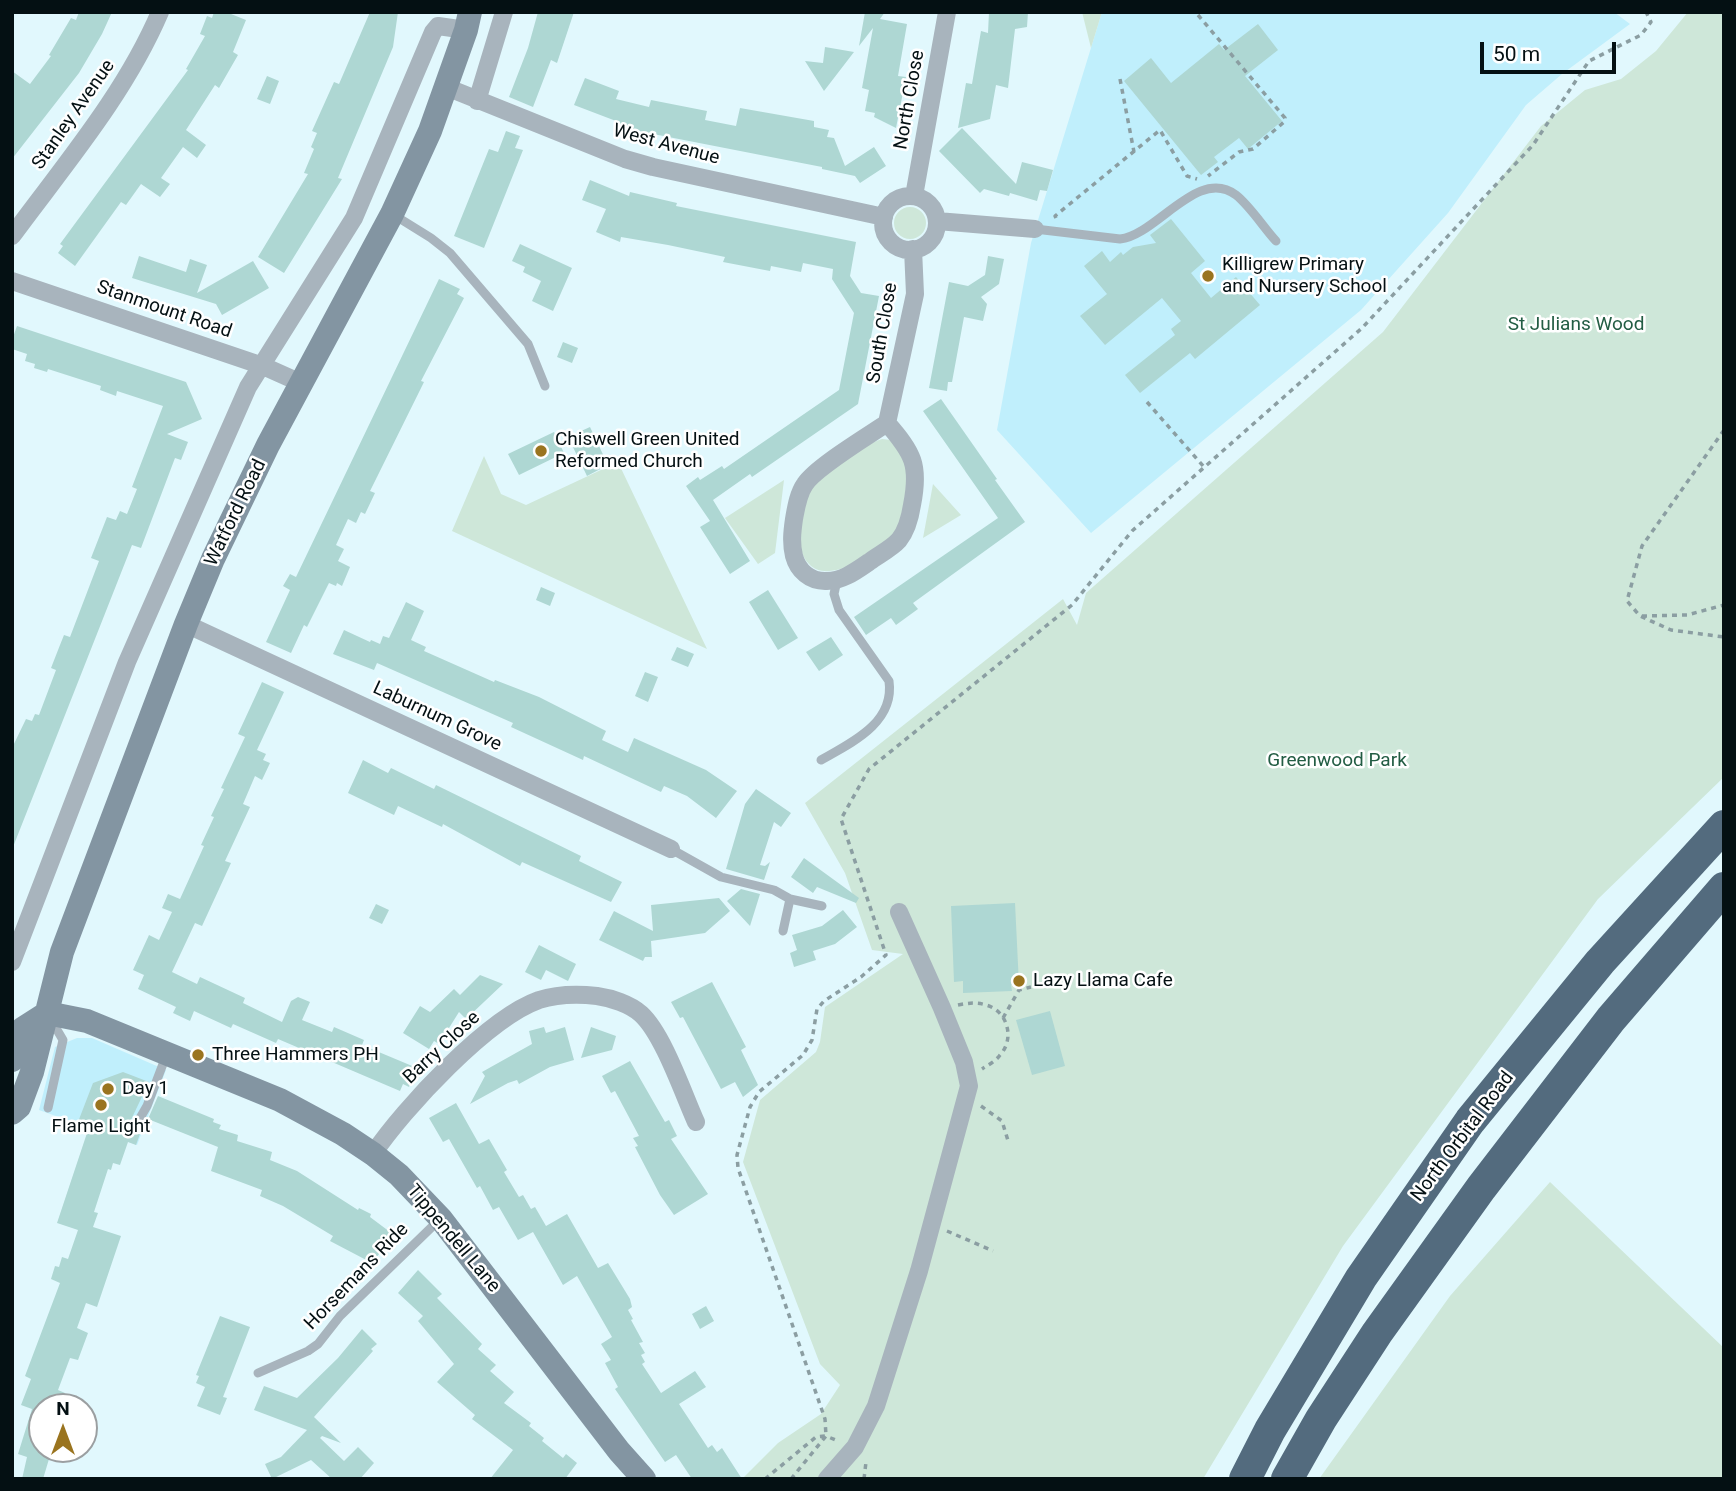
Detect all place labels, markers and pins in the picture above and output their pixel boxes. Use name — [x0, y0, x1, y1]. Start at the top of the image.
place label: Killigrew Primary and Nursery School — [1222, 254, 1387, 298]
marker: Killigrew Primary and Nursery School — [1200, 268, 1216, 284]
place label: Chiswell Green United Reformed Church — [555, 429, 740, 473]
marker: Chiswell Green United Reformed Church — [533, 443, 549, 459]
place label: Lazy Llama Cafe — [1033, 970, 1173, 992]
marker: Lazy Llama Cafe — [1011, 973, 1027, 989]
place label: Three Hammers PH — [212, 1044, 379, 1066]
marker: Three Hammers PH — [190, 1047, 206, 1063]
place label: Day 1 — [122, 1078, 169, 1100]
marker: Day 1 — [100, 1081, 116, 1097]
marker: Flame Light — [93, 1097, 109, 1113]
place label: Flame Light — [51, 1116, 151, 1138]

